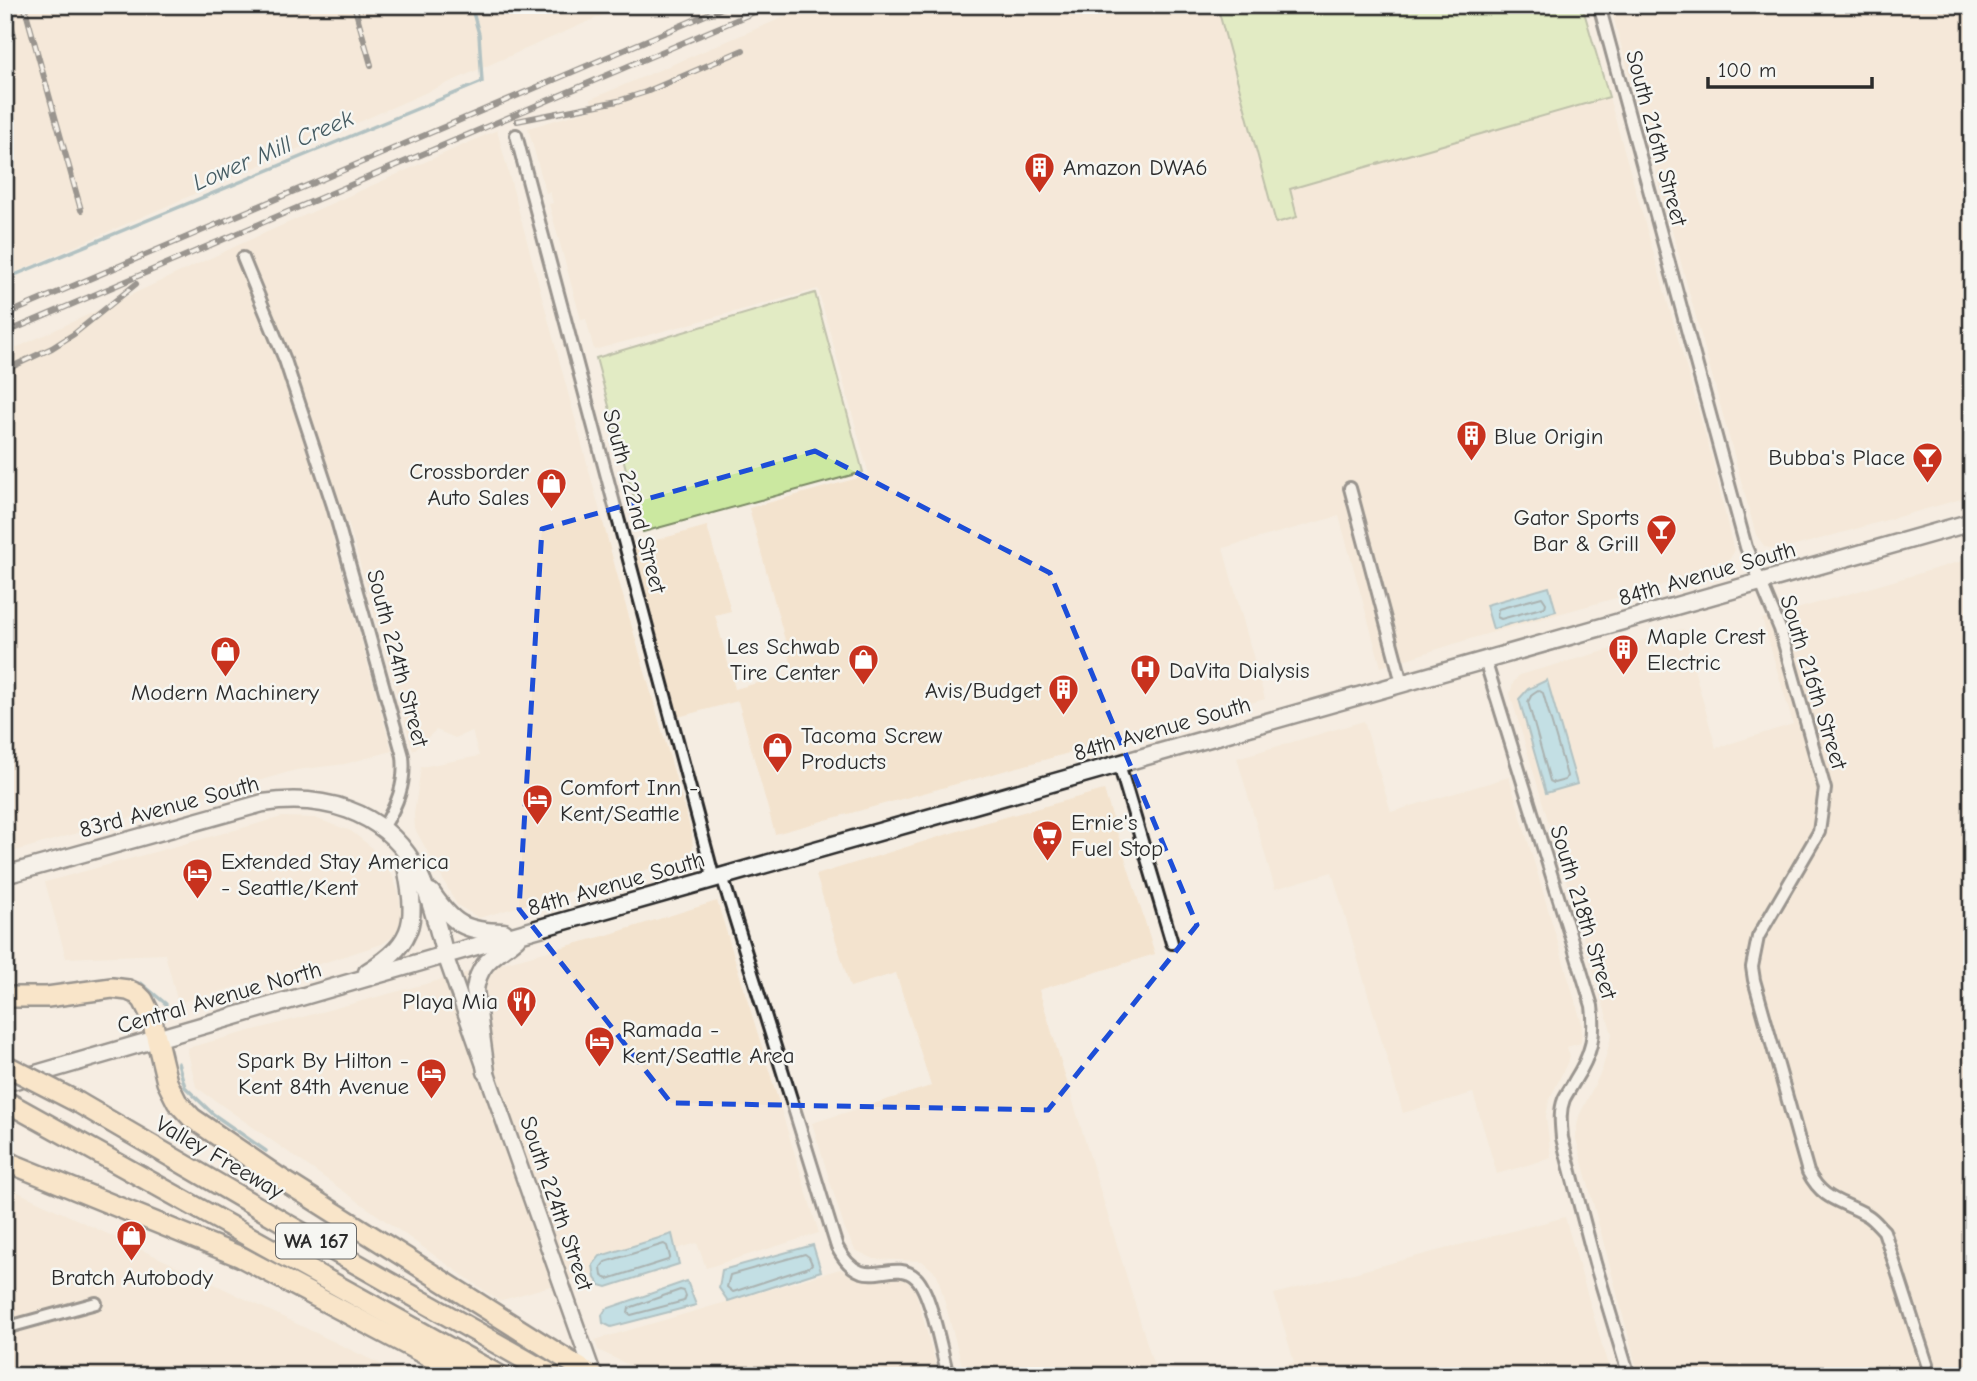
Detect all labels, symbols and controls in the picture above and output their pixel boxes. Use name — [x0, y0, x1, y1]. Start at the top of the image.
scale bar — [1708, 46, 1872, 90]
street label: South 216th Street — [1620, 47, 1693, 230]
text: 100 m — [1718, 58, 1776, 82]
water label: Lower Mill Creek — [188, 103, 358, 196]
building icon: Amazon DWA6 — [1023, 150, 1057, 194]
place label: Amazon DWA6 — [1063, 154, 1208, 181]
street label: South 222nd Street — [597, 406, 672, 598]
building icon: Blue Origin — [1454, 419, 1488, 463]
place label: Blue Origin — [1494, 423, 1604, 450]
bar icon: Bubba's Place — [1911, 440, 1945, 484]
place label: Bubba's Place — [1768, 444, 1905, 471]
place label: Crossborder Auto Sales — [409, 458, 530, 511]
shop icon: Crossborder Auto Sales — [535, 467, 569, 511]
place label: Gator Sports Bar & Grill — [1513, 504, 1639, 557]
bar icon: Gator Sports Bar & Grill — [1645, 513, 1679, 557]
street label: 84th Avenue South — [1616, 535, 1799, 612]
street label: South 224th Street — [361, 567, 435, 751]
street label: South 216th Street — [1774, 592, 1853, 774]
place label: Maple Crest Electric — [1647, 623, 1767, 676]
building icon: Maple Crest Electric — [1607, 632, 1641, 676]
place label: Les Schwab Tire Center — [726, 633, 841, 686]
shop icon: Modern Machinery — [208, 634, 242, 678]
shop icon: Les Schwab Tire Center — [846, 642, 880, 686]
hospital icon: DaVita Dialysis — [1129, 653, 1163, 697]
place label: DaVita Dialysis — [1169, 657, 1310, 684]
building icon: Avis/Budget — [1047, 673, 1081, 717]
place label: Avis/Budget — [925, 677, 1042, 704]
place label: Modern Machinery — [131, 679, 320, 706]
street label: 84th Avenue South — [1071, 690, 1254, 767]
place label: Tacoma Screw Products — [801, 722, 943, 775]
shop icon: Tacoma Screw Products — [761, 731, 795, 775]
street label: 83rd Avenue South — [76, 769, 262, 843]
place label: Comfort Inn - Kent/Seattle — [560, 774, 698, 827]
hotel icon: Comfort Inn - Kent/Seattle — [520, 783, 554, 827]
place label: Ernie's Fuel Stop — [1071, 809, 1163, 862]
supermarket icon: Ernie's Fuel Stop — [1031, 818, 1065, 862]
street label: South 218th Street — [1544, 822, 1623, 1004]
street label: 84th Avenue South — [525, 845, 708, 922]
place label: Extended Stay America - Seattle/Kent — [221, 848, 449, 901]
hotel icon: Extended Stay America - Seattle/Kent — [181, 857, 215, 901]
street label: Central Avenue North — [114, 955, 324, 1040]
restaurant icon: Playa Mia — [504, 984, 538, 1028]
place label: Playa Mia — [402, 988, 498, 1015]
place label: Ramada - Kent/Seattle Area — [622, 1016, 795, 1069]
hotel icon: Ramada - Kent/Seattle Area — [582, 1025, 616, 1069]
place label: Spark By Hilton - Kent 84th Avenue — [237, 1047, 409, 1100]
hotel icon: Spark By Hilton - Kent 84th Avenue — [415, 1056, 449, 1100]
street label: Valley Freeway — [151, 1110, 289, 1205]
street label: South 224th Street — [514, 1113, 599, 1295]
shop icon: Bratch Autobody — [115, 1219, 149, 1263]
road number: WA 167 — [276, 1224, 356, 1258]
place label: Bratch Autobody — [51, 1264, 214, 1291]

